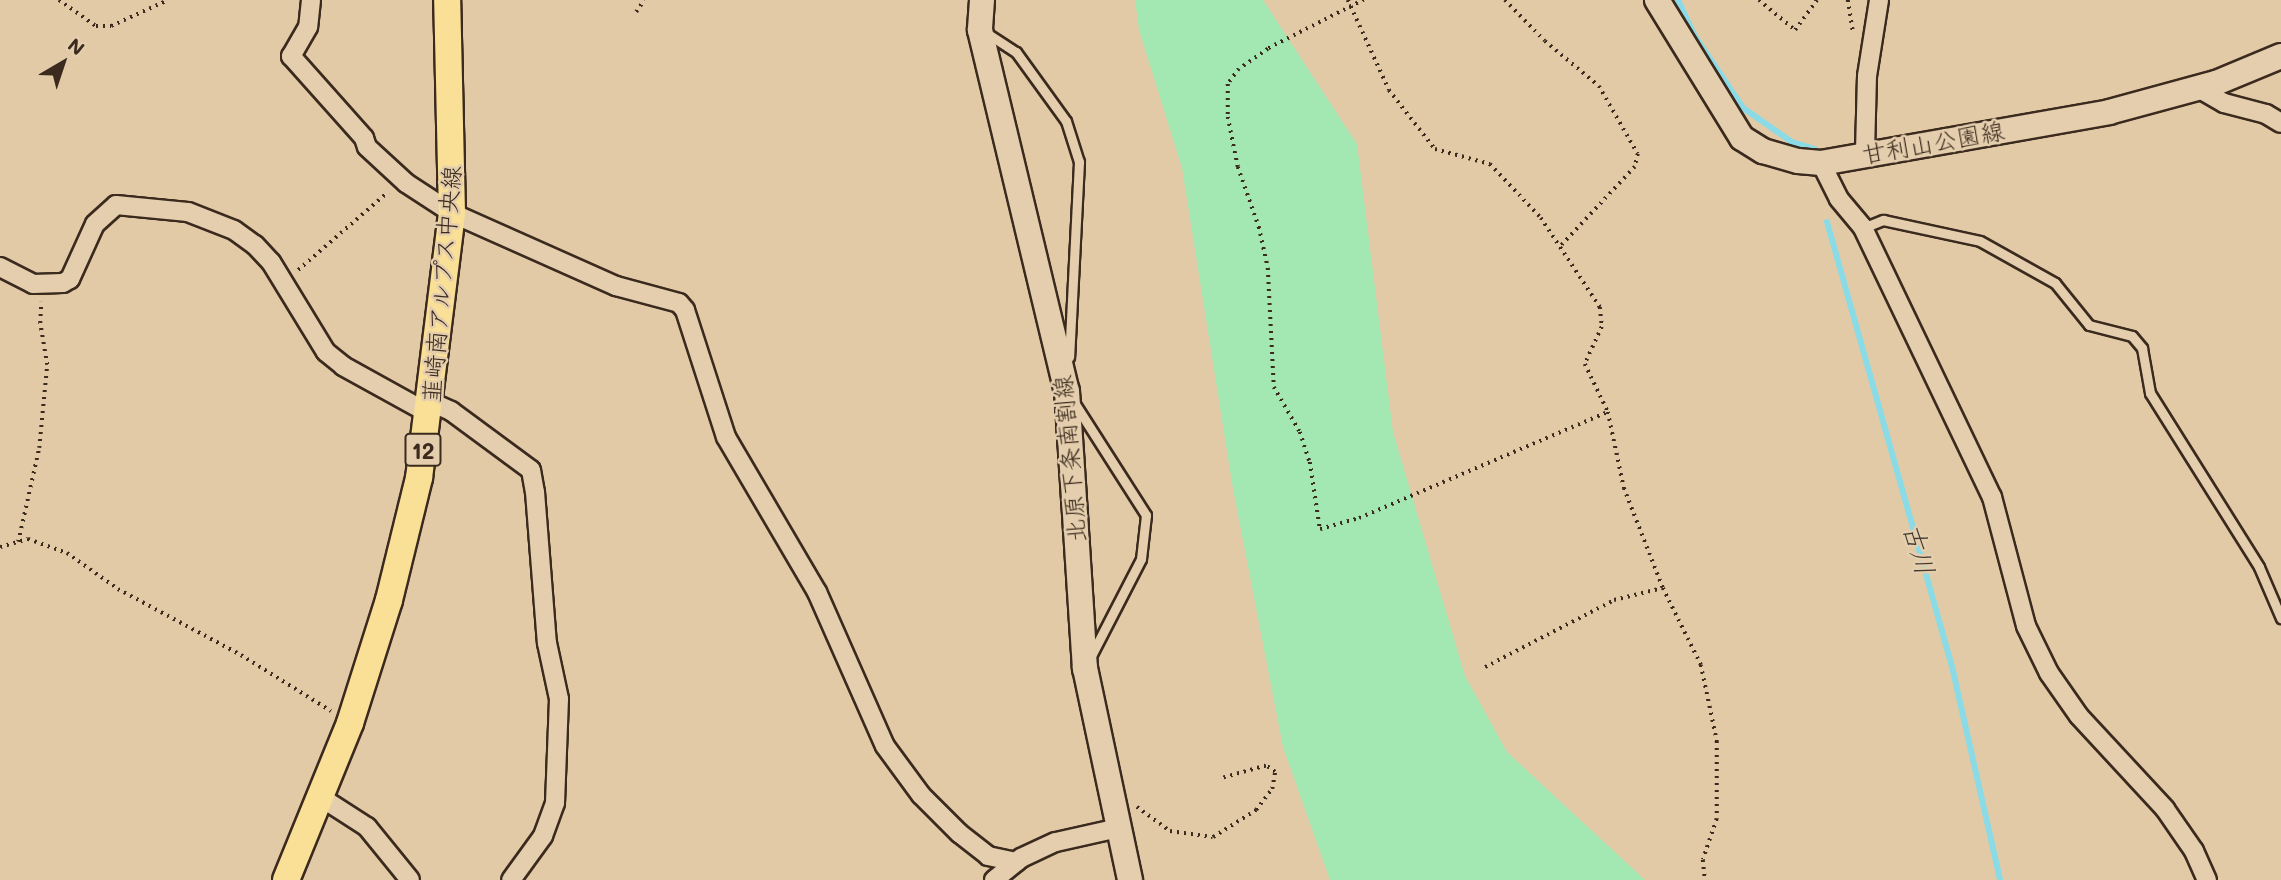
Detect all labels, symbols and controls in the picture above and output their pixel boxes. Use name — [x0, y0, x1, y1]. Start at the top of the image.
north arrow — [28, 28, 98, 98]
text: N — [63, 32, 90, 61]
street label: 甘利山公園線 — [1860, 115, 2006, 169]
street label: 韮崎南アルプス中央線 — [416, 163, 466, 405]
street label: 北原下条南割線 — [1047, 374, 1091, 544]
road number: 12 — [404, 431, 442, 470]
water label: 古川 — [1897, 520, 1941, 578]

